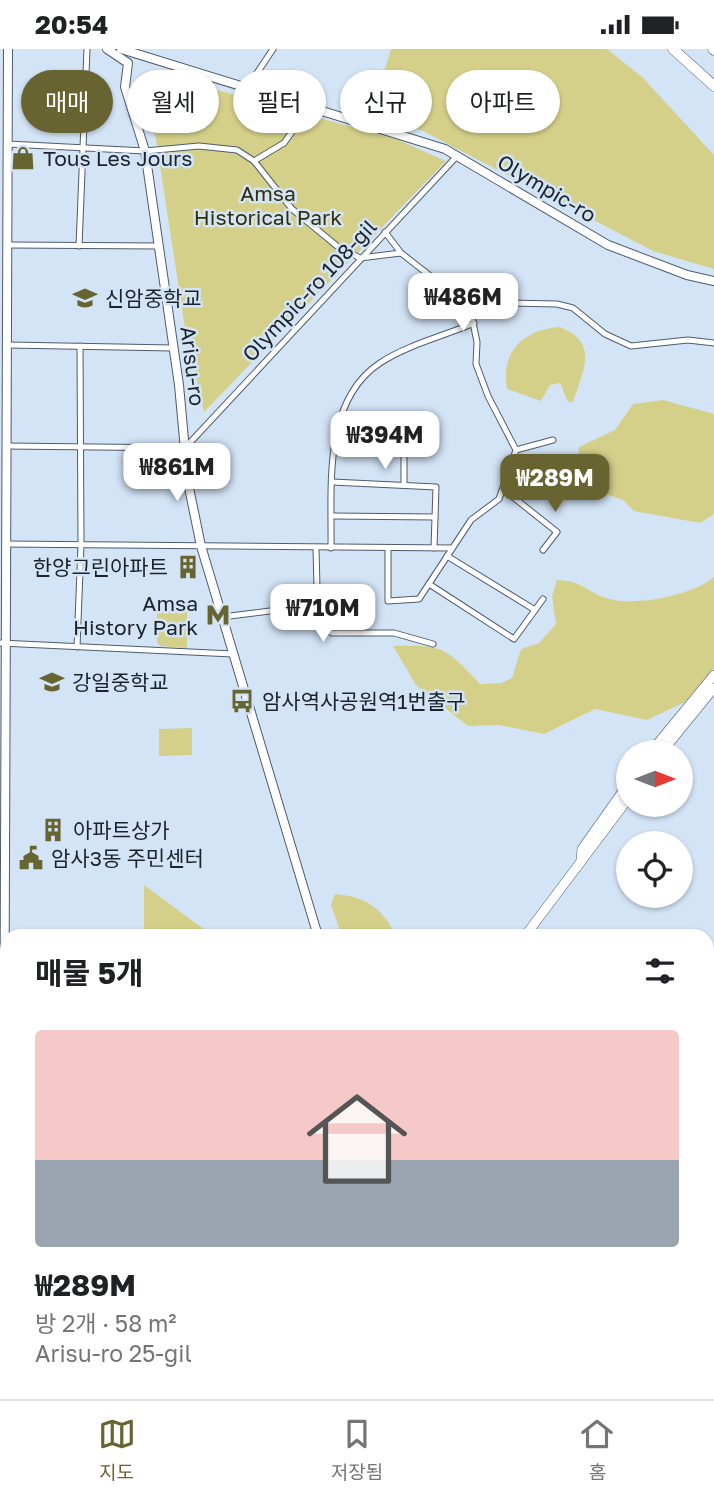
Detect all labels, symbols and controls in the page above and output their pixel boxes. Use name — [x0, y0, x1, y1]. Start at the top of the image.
text: 20:54 — [35, 9, 108, 40]
chip: 매매 — [21, 70, 113, 133]
chip: 월세 — [127, 70, 219, 133]
chip: 필터 — [233, 70, 326, 133]
chip: 신규 — [340, 70, 432, 133]
chip: 아파트 — [446, 70, 560, 133]
shop icon: Tous Les Jours — [9, 144, 37, 172]
place label: Tous Les Jours — [43, 145, 192, 171]
street label: Olympic-ro — [493, 148, 601, 228]
park label: Amsa Historical Park — [194, 180, 342, 230]
street label: Olympic-ro 108-gil — [236, 213, 382, 367]
pin: ₩486M — [414, 273, 512, 333]
text: ₩486M — [424, 282, 502, 310]
school or university icon: 신암중학교 — [71, 284, 99, 312]
place label: 신암중학교 — [105, 285, 202, 311]
street label: Arisu-ro — [175, 325, 211, 407]
pin: ₩394M — [336, 411, 434, 471]
text: ₩394M — [346, 420, 424, 448]
pin: ₩861M — [128, 443, 226, 503]
text: ₩861M — [139, 452, 215, 480]
pin: ₩289M — [506, 455, 604, 514]
text: ₩289M — [516, 463, 594, 491]
building icon: 한양그린아파트 — [174, 553, 202, 581]
place label: 한양그린아파트 — [33, 554, 168, 580]
pin: ₩710M — [274, 585, 372, 644]
place label: Amsa History Park — [73, 590, 198, 640]
text: ₩710M — [286, 593, 360, 621]
metro station icon: Amsa History Park — [204, 601, 232, 629]
school or university icon: 강일중학교 — [38, 668, 66, 696]
place label: 강일중학교 — [72, 669, 169, 695]
bus stop icon: 암사역사공원역1번출구 — [228, 687, 256, 715]
place label: 암사역사공원역1번출구 — [262, 688, 465, 714]
north arrow — [616, 740, 693, 817]
map controls — [616, 740, 693, 908]
building icon: 아파트상가 — [39, 816, 67, 844]
place label: 아파트상가 — [73, 817, 170, 843]
button: locate — [616, 831, 693, 908]
public building icon: 암사3동 주민센터 — [17, 844, 45, 872]
place label: 암사3동 주민센터 — [51, 845, 204, 871]
icon: filters — [641, 952, 679, 990]
text: 매물 5개 — [35, 955, 144, 991]
icon: home — [294, 1076, 420, 1202]
text: ₩289M — [35, 1267, 136, 1303]
text: 방 2개 · 58 m² — [35, 1309, 177, 1337]
text: Arisu-ro 25-gil — [35, 1339, 192, 1367]
tab: 지도 — [98, 1415, 136, 1484]
tab: 저장됨 — [331, 1415, 383, 1484]
tab: 홈 — [578, 1415, 616, 1484]

